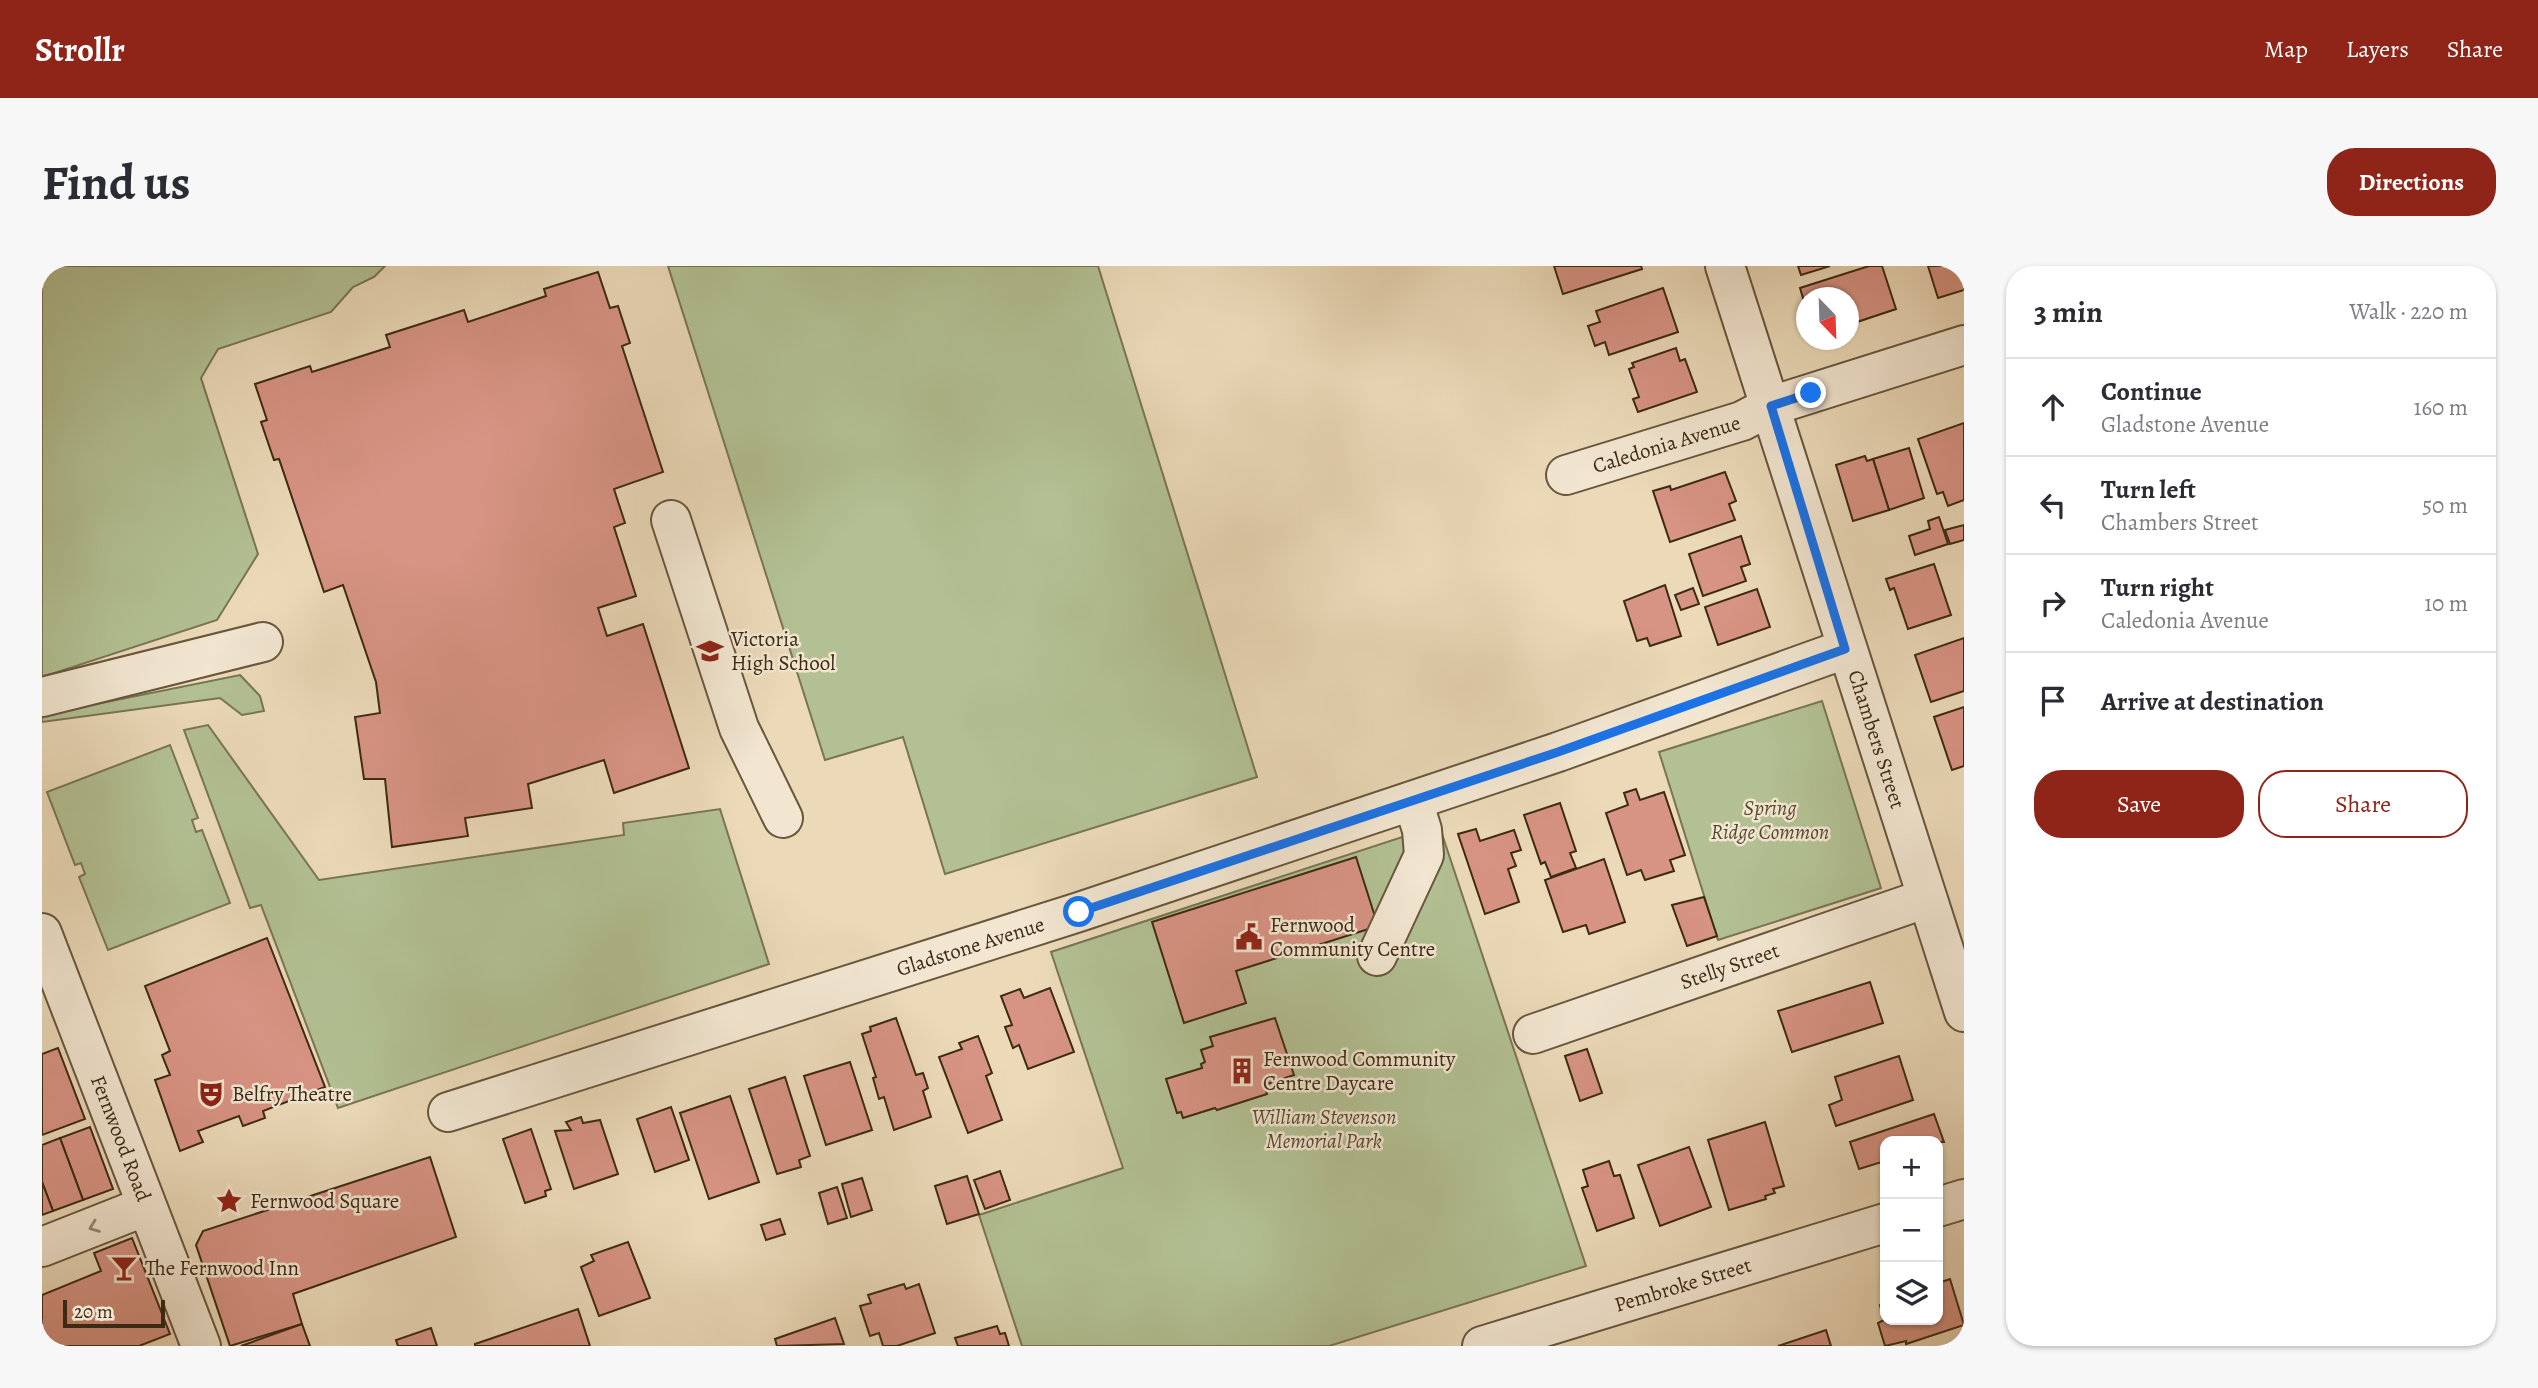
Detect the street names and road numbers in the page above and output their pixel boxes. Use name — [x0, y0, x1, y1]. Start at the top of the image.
street label: Caledonia Avenue — [1589, 408, 1744, 480]
street label: Chambers Street — [1841, 666, 1912, 812]
street label: Gladstone Avenue — [893, 910, 1048, 983]
street label: Stelly Street — [1676, 936, 1783, 996]
street label: Fernwood Road — [84, 1071, 158, 1206]
street label: Pembroke Street — [1611, 1251, 1755, 1319]

